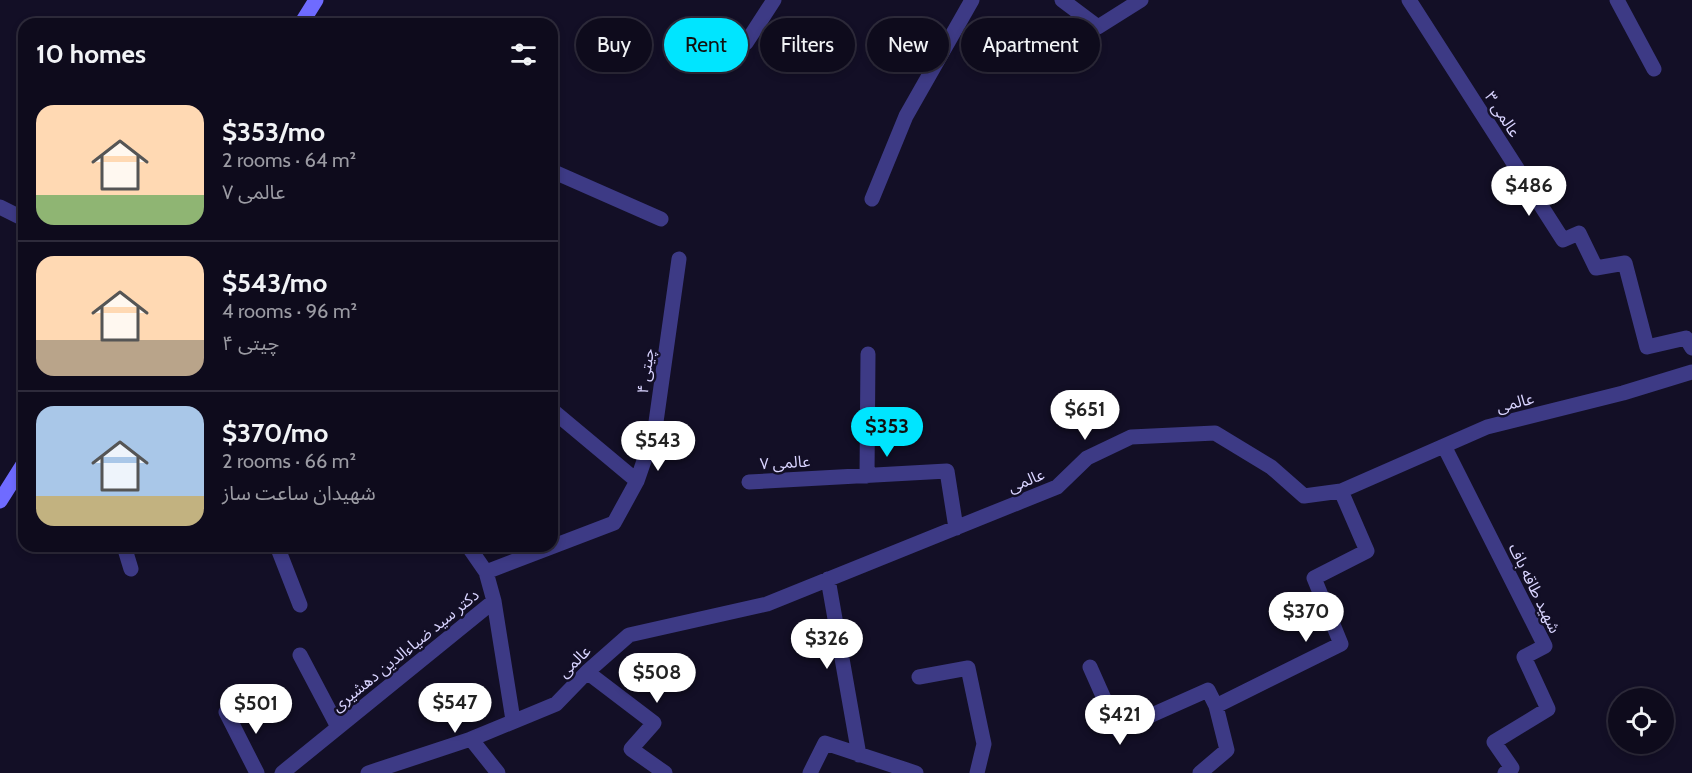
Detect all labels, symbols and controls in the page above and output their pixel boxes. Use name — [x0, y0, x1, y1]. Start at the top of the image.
chip: Buy — [576, 18, 652, 72]
chip: Rent — [664, 18, 748, 72]
chip: Filters — [760, 18, 855, 72]
chip: New — [867, 18, 949, 72]
chip: Apartment — [961, 18, 1100, 72]
text: 10 homes — [36, 38, 146, 70]
icon: filters — [507, 38, 540, 71]
street label: عالمی ۳ — [1481, 88, 1524, 141]
text: $353/mo — [222, 116, 325, 148]
icon: home — [84, 129, 156, 201]
text: 2 rooms · 64 m² — [222, 148, 356, 172]
pin: $486 — [1493, 166, 1565, 217]
text: $486 — [1505, 173, 1553, 197]
text: عالمی ۷ — [222, 180, 285, 204]
text: $543/mo — [222, 267, 327, 299]
icon: home — [84, 280, 156, 352]
text: 4 rooms · 96 m² — [222, 299, 357, 323]
text: چیتی ۴ — [222, 331, 279, 355]
street label: چیتی ۴ — [633, 347, 659, 395]
street label: عالمی — [1494, 389, 1536, 416]
pin: $651 — [1049, 390, 1121, 441]
text: $651 — [1065, 397, 1105, 421]
pin: $353 — [851, 407, 923, 458]
text: $353 — [865, 414, 909, 438]
text: $370/mo — [222, 417, 328, 449]
pin: $543 — [622, 421, 694, 472]
text: $543 — [635, 428, 681, 452]
icon: home — [84, 430, 156, 502]
text: 2 rooms · 66 m² — [222, 449, 356, 473]
street label: عالمی ۷ — [759, 452, 811, 473]
street label: عالمی — [1005, 465, 1047, 496]
text: شهیدان ساعت ساز — [222, 481, 376, 505]
street label: شهید طاقه باف — [1505, 540, 1564, 636]
street label: دکتر سید ضیاءالدین دهشیری — [328, 585, 483, 716]
pin: $370 — [1270, 592, 1342, 643]
text: $370 — [1283, 599, 1329, 623]
pin: $326 — [791, 619, 863, 670]
text: $326 — [805, 626, 849, 650]
street label: عالمی — [554, 641, 595, 681]
pin: $508 — [621, 653, 693, 704]
text: $508 — [633, 660, 681, 684]
pin: $547 — [419, 683, 491, 734]
pin: $501 — [220, 684, 292, 735]
map controls — [1608, 688, 1674, 754]
button: locate — [1608, 688, 1674, 754]
text: $547 — [433, 690, 477, 714]
text: $501 — [234, 691, 278, 715]
pin: $421 — [1084, 695, 1156, 746]
text: $421 — [1099, 702, 1141, 726]

